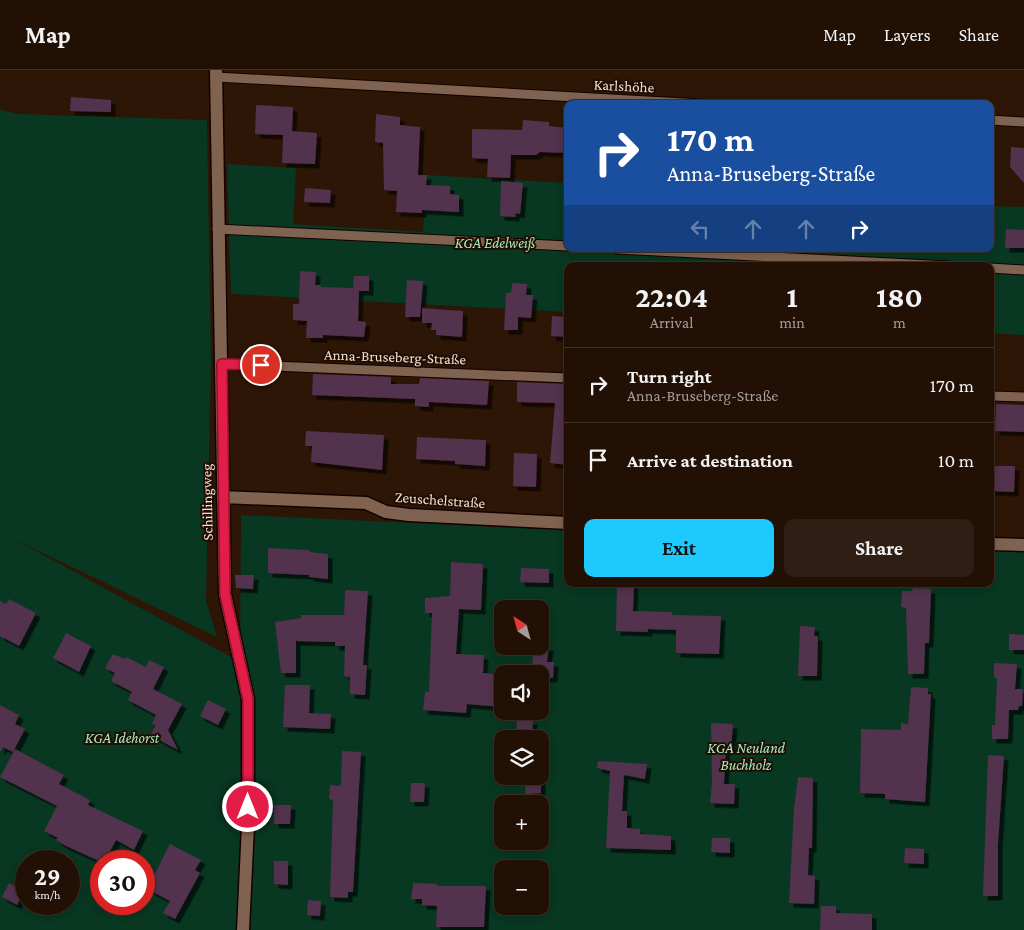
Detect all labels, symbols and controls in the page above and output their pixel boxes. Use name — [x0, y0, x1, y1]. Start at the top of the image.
text: Map — [25, 21, 71, 48]
text: Map — [823, 25, 856, 45]
text: Layers — [884, 25, 931, 45]
text: Share — [959, 25, 999, 45]
street label: Karlshöhe — [593, 76, 655, 96]
icon: right — [584, 120, 649, 185]
text: 170 m — [667, 120, 754, 159]
text: Anna-Bruseberg-Straße — [667, 161, 875, 186]
icon: left — [686, 215, 714, 243]
icon: ahead — [739, 215, 767, 243]
icon: ahead — [792, 215, 820, 243]
icon: right — [845, 215, 873, 243]
park label: KGA Edelweiß — [455, 235, 535, 252]
text: 22:04 — [635, 280, 708, 313]
text: 1 — [786, 280, 798, 313]
text: 180 — [876, 280, 923, 313]
text: Arrival — [650, 314, 693, 331]
text: min — [779, 314, 805, 331]
text: m — [893, 314, 906, 331]
pin — [240, 344, 282, 386]
street label: Anna-Bruseberg-Straße — [324, 347, 467, 368]
icon: arrive — [247, 351, 275, 379]
text: Turn right — [627, 366, 712, 387]
icon: right — [584, 371, 612, 399]
text: 170 m — [930, 375, 974, 396]
text: Anna-Bruseberg-Straße — [627, 387, 778, 404]
icon: arrive — [584, 446, 612, 474]
text: Arrive at destination — [627, 450, 793, 471]
text: 10 m — [938, 450, 974, 471]
street label: Schillingweg — [198, 463, 217, 541]
street label: Zeuschelstraße — [394, 489, 486, 511]
button: Exit — [584, 519, 774, 577]
button: Share — [784, 519, 974, 577]
north arrow — [494, 600, 549, 655]
map controls — [494, 600, 549, 915]
button: sound — [494, 665, 549, 720]
park label: KGA Idehorst — [85, 730, 160, 746]
button: layers — [494, 730, 549, 785]
park label: KGA Neuland Buchholz — [707, 740, 786, 773]
position arrow — [221, 780, 273, 832]
button: + — [494, 795, 549, 850]
speed limit sign: 30 — [90, 850, 155, 915]
button: − — [494, 860, 549, 915]
text: 29 — [34, 863, 61, 890]
text: km/h — [35, 888, 60, 902]

